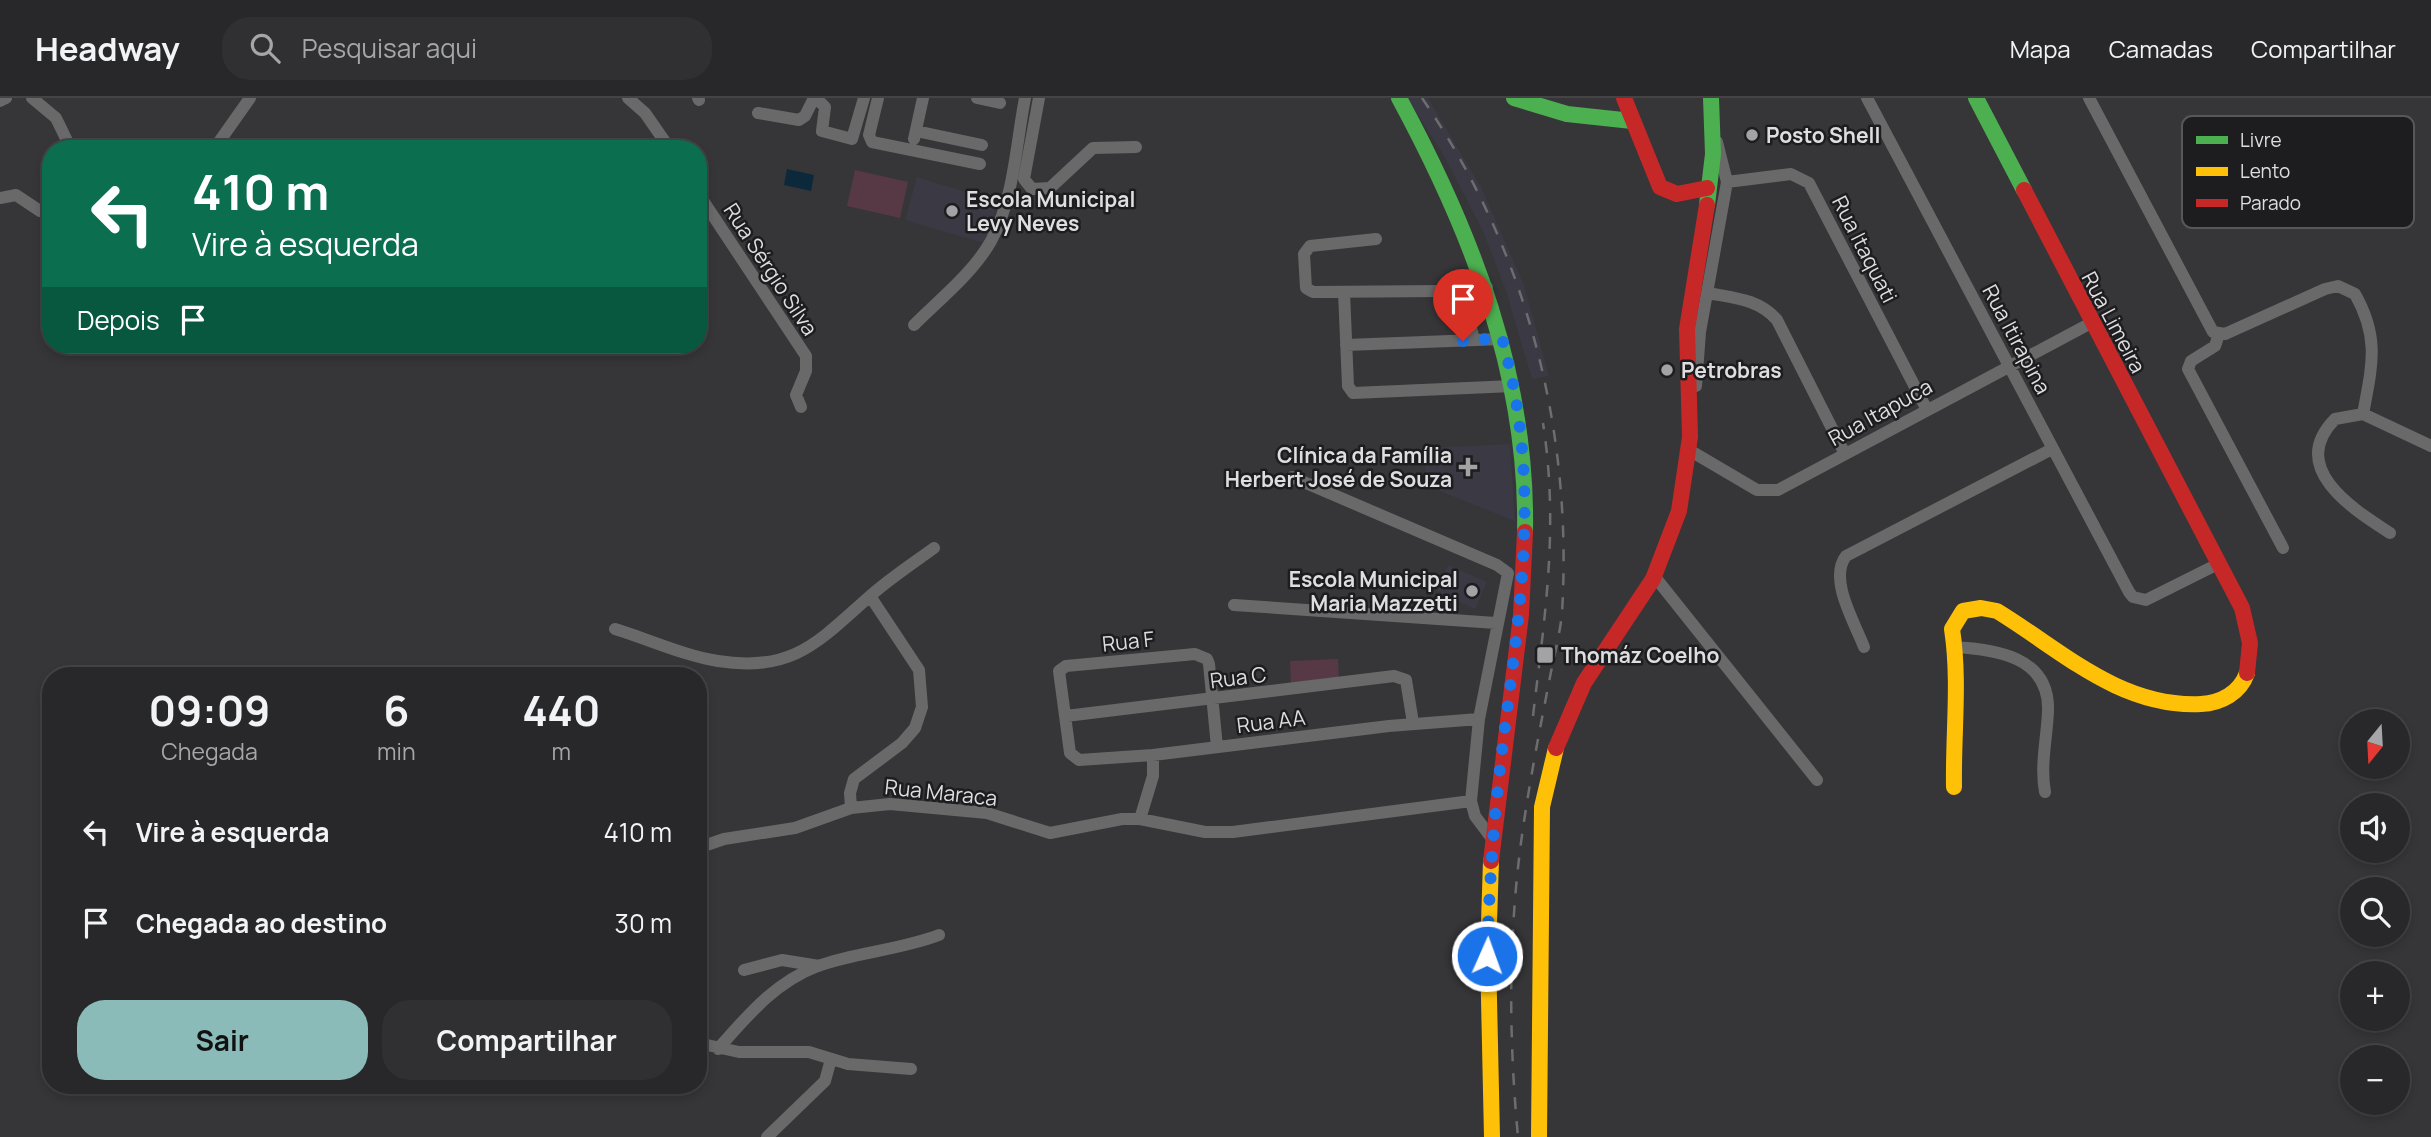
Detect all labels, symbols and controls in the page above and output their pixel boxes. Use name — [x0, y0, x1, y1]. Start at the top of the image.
search box — [222, 17, 712, 80]
text: Headway — [35, 26, 180, 71]
icon: search — [246, 29, 284, 67]
text: Pesquisar aqui — [302, 30, 477, 66]
text: Mapa — [2010, 32, 2071, 65]
text: Camadas — [2109, 32, 2213, 65]
text: Compartilhar — [2251, 32, 2396, 65]
legend — [2182, 116, 2414, 228]
place label: Posto Shell — [1766, 121, 1880, 149]
marker: Posto Shell — [1744, 127, 1760, 143]
text: Livre — [2240, 127, 2282, 153]
text: 410 m — [192, 158, 329, 225]
text: Lento — [2240, 158, 2290, 184]
icon: left — [77, 168, 168, 259]
place label: Escola Municipal Levy Neves — [966, 185, 1135, 237]
text: Parado — [2240, 190, 2301, 216]
street label: Rua Itaquati — [1826, 191, 1904, 307]
street label: Rua Sérgio Silva — [718, 197, 824, 341]
marker: Escola Municipal Levy Neves — [944, 203, 960, 219]
text: Vire à esquerda — [192, 222, 419, 266]
street label: Rua Limeira — [2076, 266, 2152, 378]
pin — [1433, 269, 1493, 341]
street label: Rua Itirapina — [1976, 279, 2058, 399]
icon: arrive — [1444, 280, 1482, 318]
icon: arrive — [174, 301, 212, 339]
text: Depois — [77, 302, 160, 338]
place label: Petrobras — [1681, 356, 1782, 384]
marker: Petrobras — [1659, 362, 1675, 378]
street label: Rua Itapuca — [1823, 372, 1937, 452]
place label: Clínica da Família Herbert José de Souza — [1225, 441, 1452, 493]
marker: Clínica da Família Herbert José de Souza — [1458, 457, 1478, 477]
place label: Escola Municipal Maria Mazzetti — [1289, 565, 1458, 617]
marker: Escola Municipal Maria Mazzetti — [1464, 583, 1480, 599]
street label: Rua F — [1101, 624, 1156, 658]
place label: Thomáz Coelho — [1561, 641, 1719, 669]
marker: Thomáz Coelho — [1535, 645, 1555, 665]
street label: Rua C — [1208, 660, 1268, 694]
text: 09:09 — [149, 681, 270, 739]
text: 6 — [383, 681, 409, 739]
text: 440 — [522, 681, 600, 739]
street label: Rua AA — [1235, 703, 1307, 739]
north arrow — [2340, 709, 2410, 779]
map controls — [2340, 709, 2410, 1115]
text: Chegada — [161, 735, 258, 767]
text: min — [377, 735, 416, 767]
text: m — [552, 735, 571, 767]
street label: Rua Maraca — [883, 772, 999, 812]
button: sound — [2340, 793, 2410, 863]
icon: left — [77, 813, 115, 851]
text: Vire à esquerda — [136, 814, 329, 850]
text: 410 m — [603, 814, 672, 850]
button: search — [2340, 877, 2410, 947]
icon: arrive — [77, 904, 115, 942]
text: Chegada ao destino — [136, 905, 387, 941]
text: 30 m — [615, 905, 672, 941]
position arrow — [1450, 919, 1524, 993]
button: + — [2340, 961, 2410, 1031]
button: Sair — [77, 1000, 368, 1080]
button: Compartilhar — [382, 1000, 672, 1080]
button: − — [2340, 1045, 2410, 1115]

